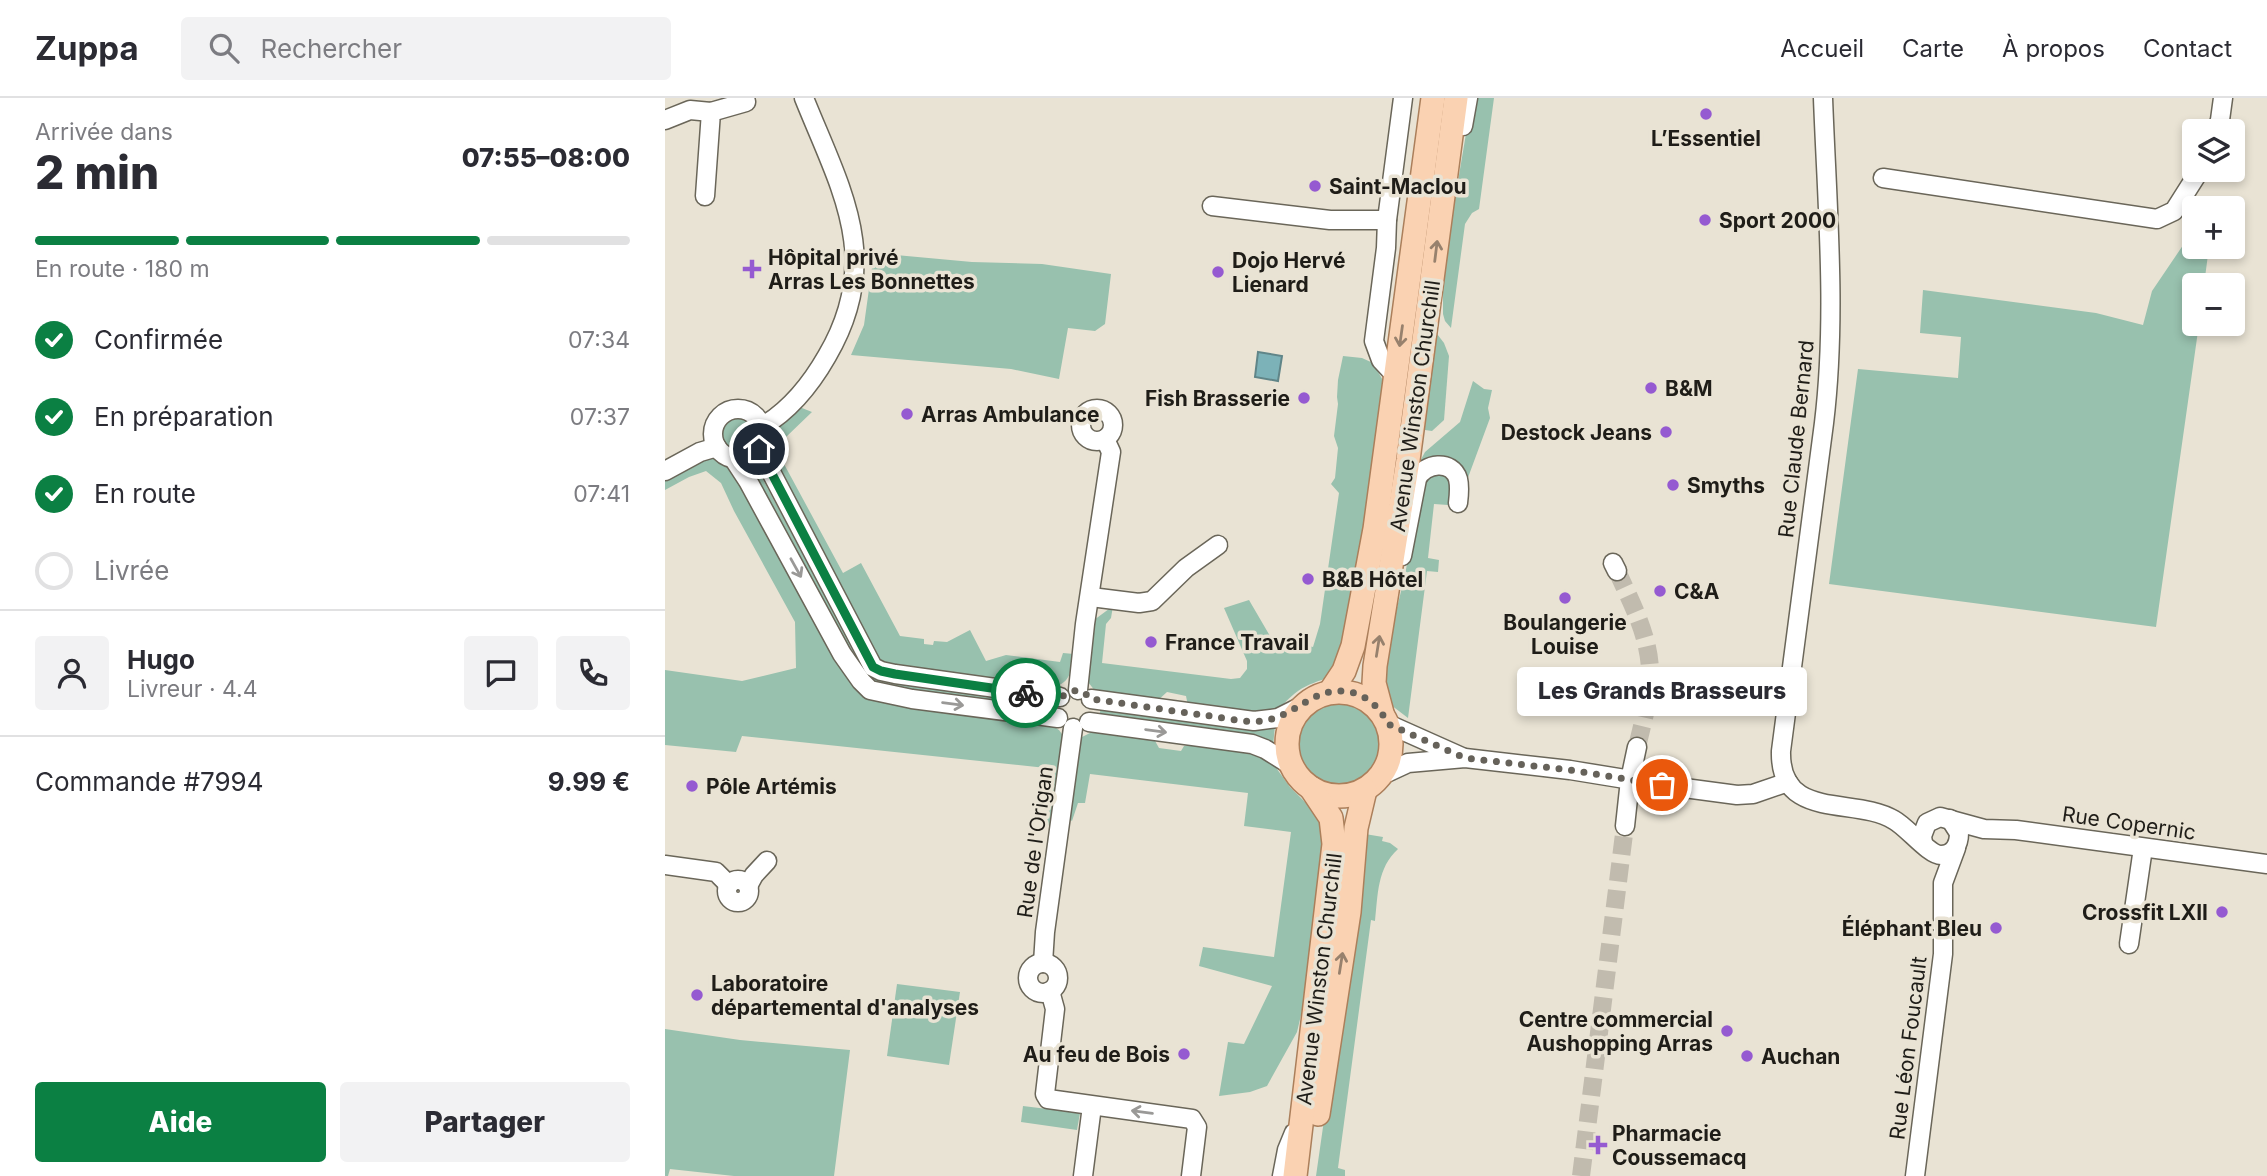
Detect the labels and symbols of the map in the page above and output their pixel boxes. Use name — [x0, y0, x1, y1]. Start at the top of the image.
marker: L’Essentiel — [1698, 106, 1714, 122]
place label: L’Essentiel — [1651, 126, 1761, 151]
place label: Saint-Maclou — [1329, 174, 1467, 199]
marker: Saint-Maclou — [1307, 178, 1323, 194]
place label: Sport 2000 — [1719, 208, 1836, 233]
marker: Sport 2000 — [1697, 212, 1713, 228]
one-way arrow — [1430, 240, 1443, 263]
place label: Hôpital privé Arras Les Bonnettes — [768, 245, 975, 294]
place label: Dojo Hervé Lienard — [1232, 248, 1345, 297]
marker: Hôpital privé Arras Les Bonnettes — [742, 259, 762, 279]
marker: Dojo Hervé Lienard — [1210, 264, 1226, 280]
street label: Avenue Winston Churchill — [1385, 279, 1445, 533]
one-way arrow — [1395, 324, 1408, 347]
street label: Rue Claude Bernard — [1773, 339, 1819, 539]
place label: B&M — [1665, 376, 1713, 401]
marker: B&M — [1643, 380, 1659, 396]
place label: Fish Brasserie — [1145, 386, 1290, 411]
marker: Fish Brasserie — [1296, 390, 1312, 406]
place label: Arras Ambulance — [921, 402, 1100, 427]
marker: Arras Ambulance — [899, 406, 915, 422]
pin — [729, 419, 789, 479]
place label: Destock Jeans — [1501, 420, 1652, 445]
marker: Destock Jeans — [1658, 424, 1674, 440]
place label: Smyths — [1687, 473, 1765, 498]
marker: Smyths — [1665, 477, 1681, 493]
one-way arrow — [790, 557, 803, 578]
place label: B&B Hôtel — [1322, 567, 1423, 592]
marker: B&B Hôtel — [1300, 571, 1316, 587]
place label: C&A — [1674, 579, 1720, 604]
marker: C&A — [1652, 583, 1668, 599]
marker: Boulangerie Louise — [1557, 590, 1573, 606]
place label: Boulangerie Louise — [1503, 610, 1627, 659]
place label: France Travail — [1165, 630, 1309, 655]
marker: France Travail — [1143, 634, 1159, 650]
one-way arrow — [1372, 635, 1385, 658]
courier — [991, 658, 1061, 728]
callout: Les Grands Brasseurs — [1517, 666, 1807, 715]
one-way arrow — [941, 698, 964, 711]
one-way arrow — [1144, 724, 1167, 737]
pin — [1632, 755, 1692, 815]
street label: Rue de l'Origan — [1012, 765, 1058, 919]
place label: Pôle Artémis — [706, 774, 837, 799]
marker: Pôle Artémis — [684, 778, 700, 794]
street label: Rue Copernic — [2060, 801, 2198, 845]
street label: Avenue Winston Churchill — [1291, 851, 1347, 1107]
place label: Crossfit LXII — [2082, 900, 2208, 925]
marker: Crossfit LXII — [2214, 904, 2230, 920]
place label: Éléphant Bleu — [1842, 915, 1982, 941]
marker: Éléphant Bleu — [1988, 920, 2004, 936]
one-way arrow — [1335, 952, 1348, 975]
street label: Rue Léon Foucault — [1884, 955, 1932, 1141]
place label: Laboratoire départemental d'analyses — [711, 971, 979, 1020]
marker: Laboratoire départemental d'analyses — [689, 987, 705, 1003]
place label: Centre commercial Aushopping Arras — [1519, 1007, 1713, 1056]
marker: Centre commercial Aushopping Arras — [1719, 1023, 1735, 1039]
place label: Au feu de Bois — [1023, 1042, 1170, 1067]
place label: Auchan — [1761, 1044, 1840, 1069]
marker: Au feu de Bois — [1176, 1046, 1192, 1062]
marker: Auchan — [1739, 1048, 1755, 1064]
one-way arrow — [1131, 1106, 1154, 1119]
place label: Pharmacie Coussemacq — [1612, 1121, 1746, 1170]
marker: Pharmacie Coussemacq — [1590, 1137, 1606, 1153]

